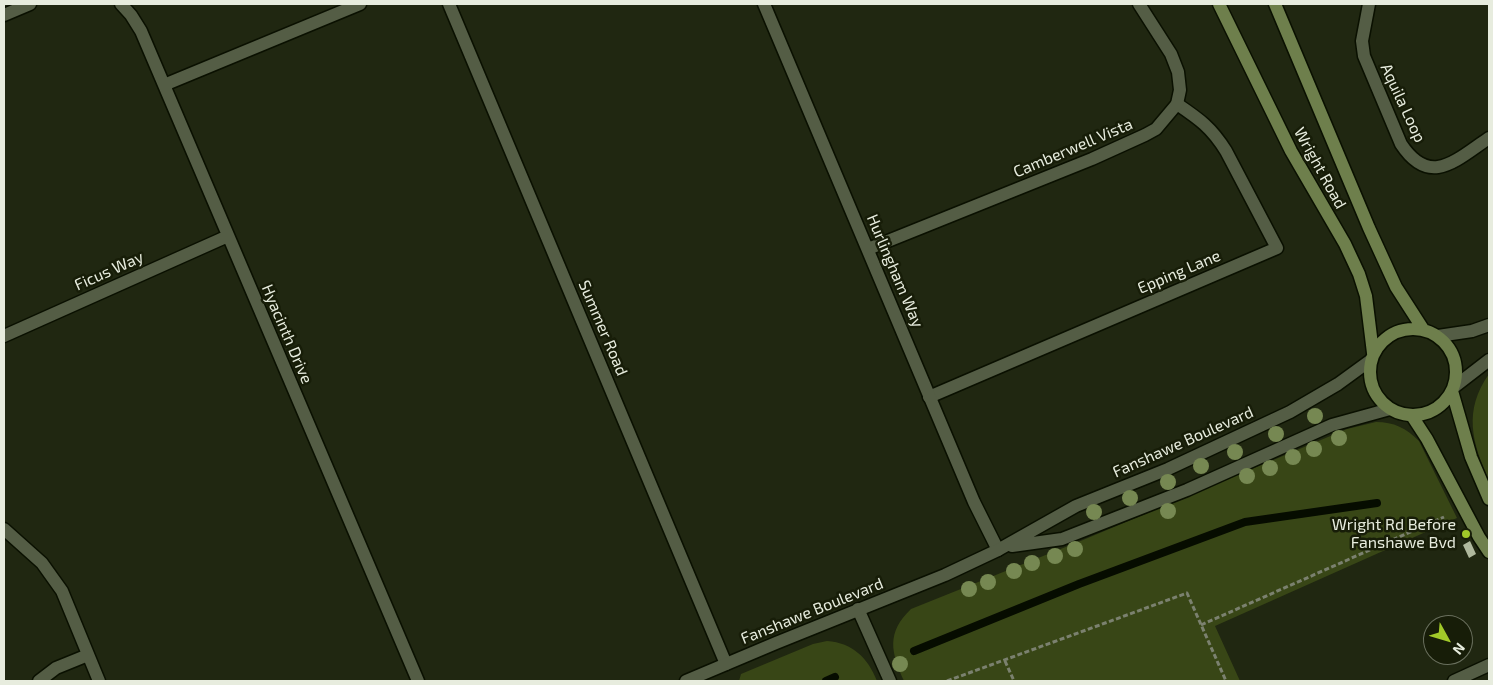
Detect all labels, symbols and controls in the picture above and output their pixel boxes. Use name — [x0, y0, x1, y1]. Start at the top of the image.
street label: Aquila Loop — [1376, 60, 1430, 146]
street label: Camberwell Vista — [1011, 114, 1135, 182]
street label: Wright Road — [1290, 124, 1350, 212]
street label: Hurlingham Way — [863, 212, 927, 330]
street label: Epping Lane — [1135, 246, 1223, 298]
street label: Ficus Way — [72, 247, 146, 295]
street label: Summer Road — [574, 278, 632, 378]
street label: Hyacinth Drive — [257, 282, 317, 386]
street label: Fanshawe Boulevard — [1110, 402, 1256, 482]
place label: Wright Rd Before Fanshawe Bvd — [1332, 515, 1456, 553]
marker: Wright Rd Before Fanshawe Bvd — [1460, 528, 1472, 540]
street label: Fanshawe Boulevard — [738, 574, 886, 648]
north arrow — [1423, 615, 1473, 665]
text: N — [1449, 640, 1469, 658]

